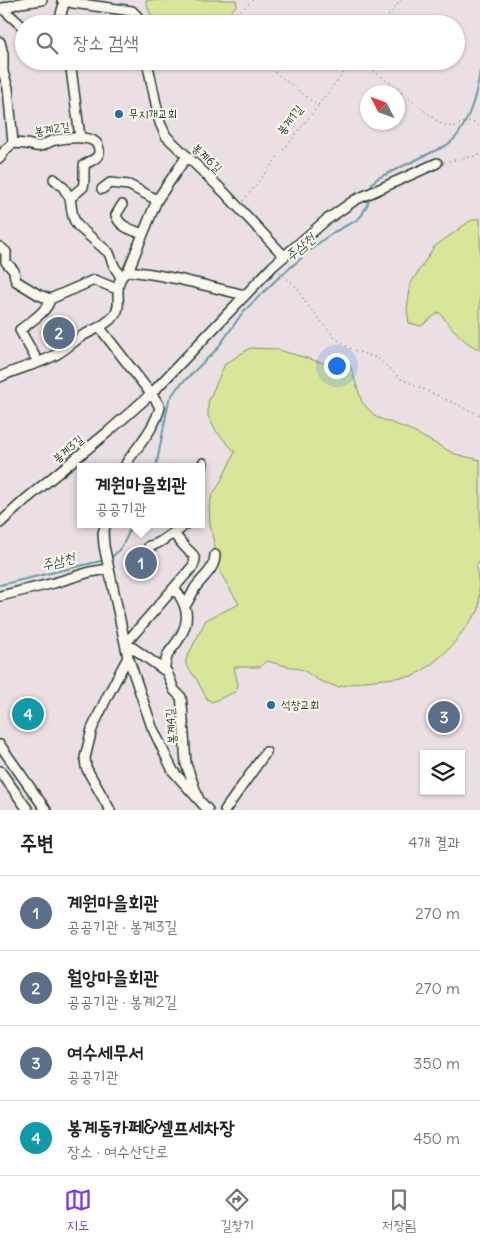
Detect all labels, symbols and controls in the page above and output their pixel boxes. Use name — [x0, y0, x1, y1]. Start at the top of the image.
search box — [15, 15, 465, 70]
icon: search — [33, 29, 61, 57]
text: 장소 검색 — [73, 30, 139, 54]
north arrow — [360, 85, 405, 130]
street label: 봉계1길 — [273, 102, 306, 138]
place label: 무지개교회 — [129, 106, 177, 121]
marker: 무지개교회 — [113, 108, 125, 120]
street label: 봉계2길 — [33, 118, 71, 139]
street label: 봉계6길 — [189, 140, 226, 176]
water label: 주삼천 — [281, 228, 320, 265]
pin: 2 — [43, 314, 75, 352]
your location — [324, 353, 350, 379]
street label: 봉계3길 — [49, 431, 86, 466]
popup — [77, 463, 205, 528]
text: 계원마을회관 — [95, 472, 187, 496]
text: 공공기관 — [95, 498, 147, 518]
pin: 1 — [125, 544, 157, 582]
water label: 주삼천 — [39, 548, 78, 574]
pin: 4 — [12, 695, 44, 733]
place label: 석창교회 — [281, 697, 320, 712]
pin: 3 — [428, 698, 460, 736]
marker: 석창교회 — [265, 699, 277, 711]
street label: 봉계4길 — [162, 707, 179, 744]
map controls — [420, 750, 465, 795]
button: layers — [420, 750, 465, 795]
text: 주변 — [20, 829, 54, 856]
text: 4개 결과 — [408, 832, 460, 852]
text: 계원마을회관 — [67, 890, 159, 914]
text: 1 — [33, 903, 39, 923]
text: 270 m — [415, 903, 460, 923]
text: 공공기관 · 봉계3길 — [67, 916, 177, 936]
text: 월앙마을회관 — [67, 965, 159, 989]
text: 2 — [32, 978, 40, 998]
text: 270 m — [415, 978, 460, 998]
text: 공공기관 · 봉계2길 — [67, 991, 177, 1011]
text: 여수세무서 — [67, 1040, 143, 1064]
text: 3 — [31, 1053, 41, 1073]
text: 350 m — [413, 1053, 460, 1073]
text: 공공기관 — [67, 1066, 119, 1086]
text: 봉계동카페&셀프세차장 — [67, 1115, 234, 1139]
text: 4 — [31, 1128, 41, 1148]
text: 450 m — [413, 1128, 460, 1148]
text: 장소 · 여수산단로 — [67, 1141, 168, 1161]
tab: 지도 — [64, 1186, 92, 1235]
tab: 길찾기 — [220, 1186, 254, 1235]
tab: 저장됨 — [382, 1186, 416, 1235]

